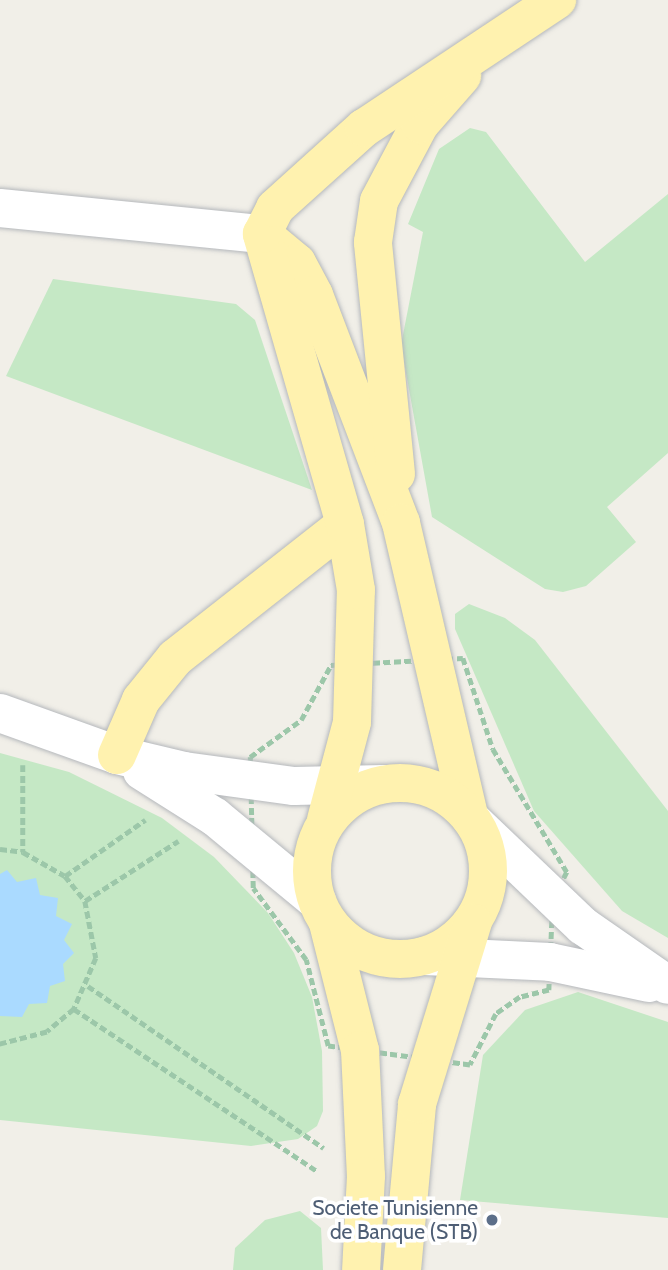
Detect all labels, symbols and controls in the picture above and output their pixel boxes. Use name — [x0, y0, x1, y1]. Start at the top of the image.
place label: Societe Tunisienne de Banque (STB) — [312, 1195, 478, 1245]
marker: Societe Tunisienne de Banque (STB) — [484, 1212, 500, 1228]

